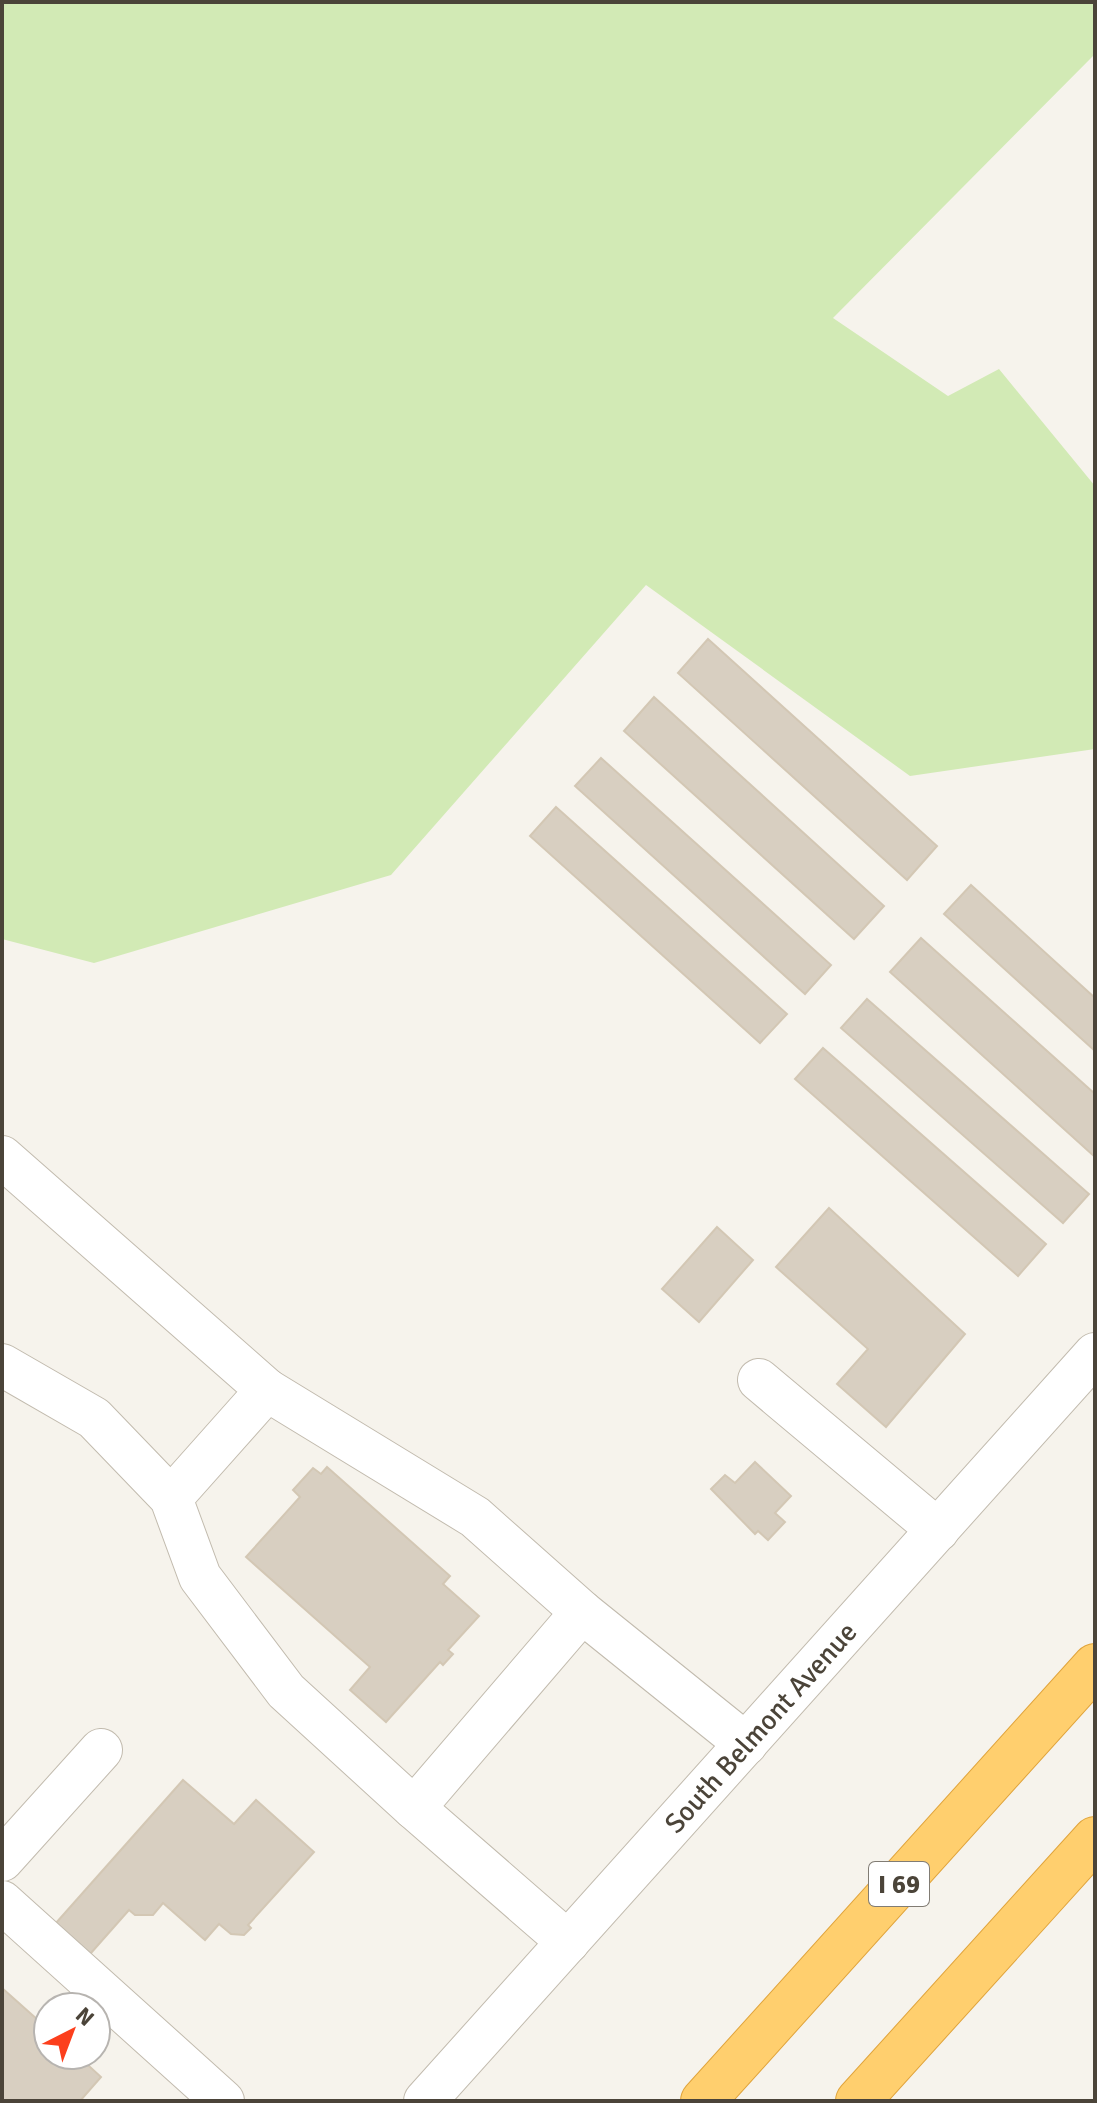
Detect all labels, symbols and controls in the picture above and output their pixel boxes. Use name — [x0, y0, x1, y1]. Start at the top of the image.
street label: South Belmont Avenue — [658, 1616, 864, 1840]
road number: I 69 — [869, 1862, 929, 1906]
north arrow — [32, 1991, 112, 2071]
text: N — [70, 2001, 100, 2032]

